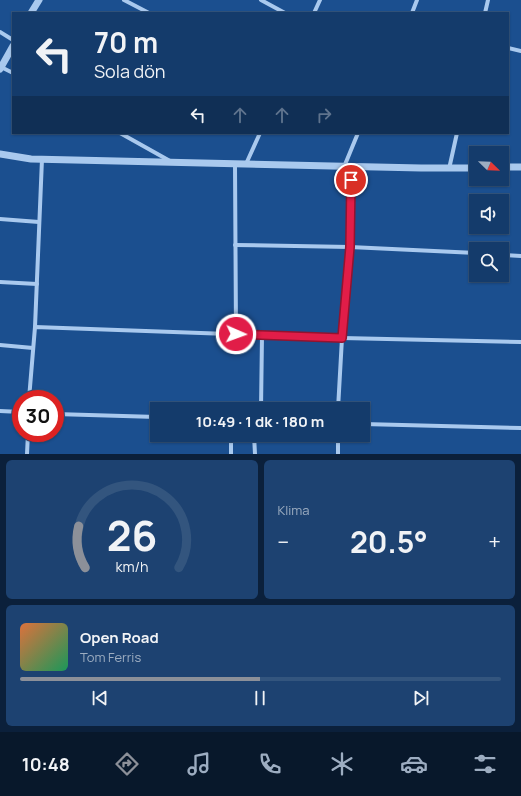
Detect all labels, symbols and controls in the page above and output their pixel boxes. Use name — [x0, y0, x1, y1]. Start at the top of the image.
text: 70 m — [94, 23, 158, 61]
icon: left — [28, 28, 80, 80]
text: Sola dön — [94, 59, 166, 83]
icon: left — [187, 104, 209, 126]
icon: ahead — [229, 104, 251, 126]
icon: ahead — [271, 104, 293, 126]
icon: right — [313, 104, 335, 126]
north arrow — [469, 146, 509, 186]
map controls — [469, 146, 509, 282]
pin — [334, 163, 368, 197]
icon: arrive — [340, 169, 362, 191]
button: sound — [469, 194, 509, 234]
button: search — [469, 242, 509, 282]
position arrow — [215, 313, 257, 355]
speed limit sign: 30 — [12, 390, 64, 442]
text: 10:49 · 1 dk · 180 m — [196, 411, 324, 432]
text: Klima — [278, 501, 310, 519]
text: 26 — [106, 506, 157, 562]
text: 20.5° — [350, 521, 428, 562]
text: − — [278, 527, 289, 557]
text: + — [488, 527, 501, 557]
text: km/h — [115, 556, 148, 575]
text: Open Road — [80, 627, 159, 648]
text: Tom Ferris — [80, 648, 141, 666]
icon: previous — [89, 687, 111, 709]
icon: pause — [249, 687, 271, 709]
icon: next — [410, 687, 432, 709]
icon: directions — [113, 750, 141, 778]
icon: music — [185, 750, 213, 778]
icon: phone — [256, 750, 284, 778]
icon: climate — [328, 750, 356, 778]
icon: car — [400, 750, 428, 778]
icon: filters — [471, 750, 499, 778]
text: 10:48 — [22, 752, 70, 776]

